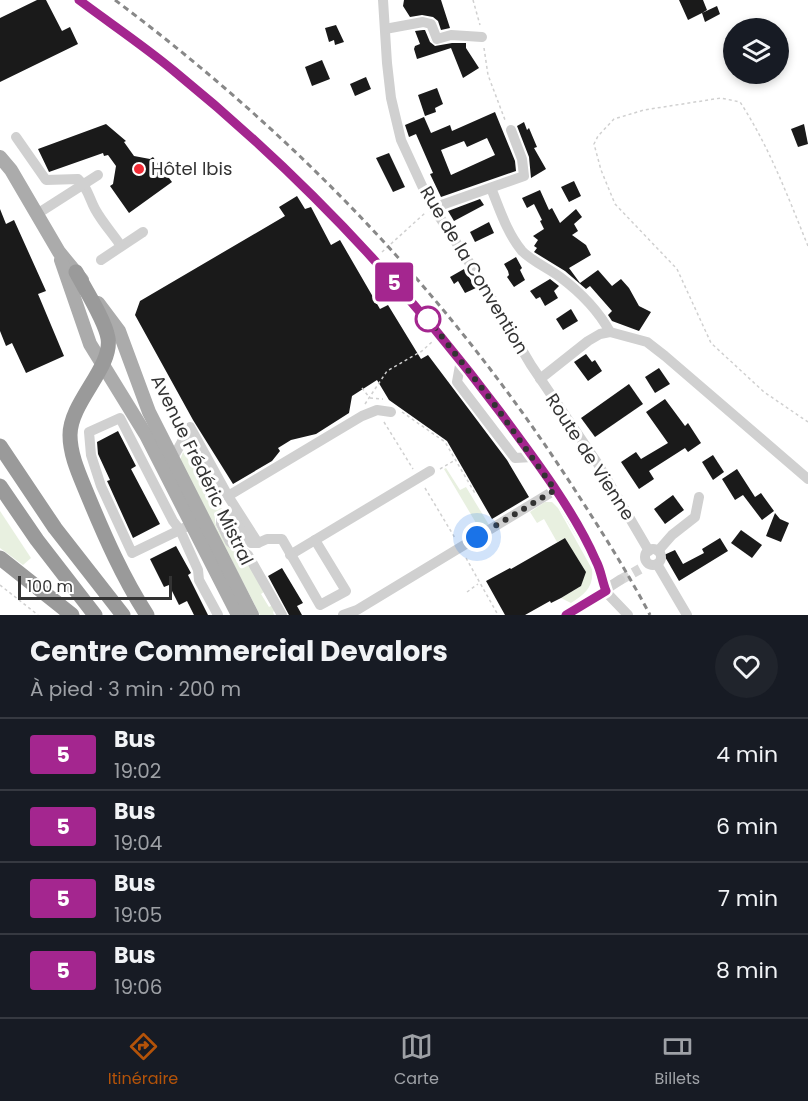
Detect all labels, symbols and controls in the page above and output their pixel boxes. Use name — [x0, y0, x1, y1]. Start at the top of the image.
map controls — [723, 18, 789, 84]
button: layers — [723, 18, 789, 84]
place label: Hôtel Ibis — [151, 156, 232, 181]
marker: Hôtel Ibis — [132, 162, 146, 176]
street label: Rue de la Convention — [414, 181, 535, 358]
line badge: 5 — [374, 262, 414, 302]
text: 5 — [387, 268, 401, 297]
unlabelled marker — [415, 306, 441, 332]
street label: Avenue Frédéric Mistral — [145, 370, 259, 569]
street label: Route de Vienne — [540, 388, 641, 525]
your location — [462, 522, 492, 552]
scale bar — [18, 573, 172, 600]
text: 100 m — [27, 575, 73, 598]
text: Centre Commercial Devalors — [30, 632, 448, 671]
button: heart — [715, 635, 778, 698]
text: À pied · 3 min · 200 m — [30, 675, 241, 703]
text: Bus — [114, 724, 156, 755]
text: 4 min — [716, 739, 778, 770]
text: 5 — [56, 740, 70, 769]
text: 19:02 — [114, 757, 161, 785]
text: Bus — [114, 796, 156, 827]
text: 6 min — [716, 811, 778, 842]
text: 5 — [56, 812, 70, 841]
text: 19:04 — [114, 829, 162, 857]
text: Bus — [114, 868, 156, 899]
text: 7 min — [718, 883, 778, 914]
text: 5 — [56, 884, 70, 913]
text: 19:05 — [114, 901, 162, 929]
text: Bus — [114, 940, 156, 971]
text: 8 min — [716, 955, 778, 986]
text: 5 — [56, 956, 70, 985]
text: 19:06 — [114, 973, 163, 1001]
tab: Itinéraire — [108, 1030, 178, 1091]
tab: Carte — [394, 1030, 439, 1091]
tab: Billets — [654, 1030, 700, 1091]

